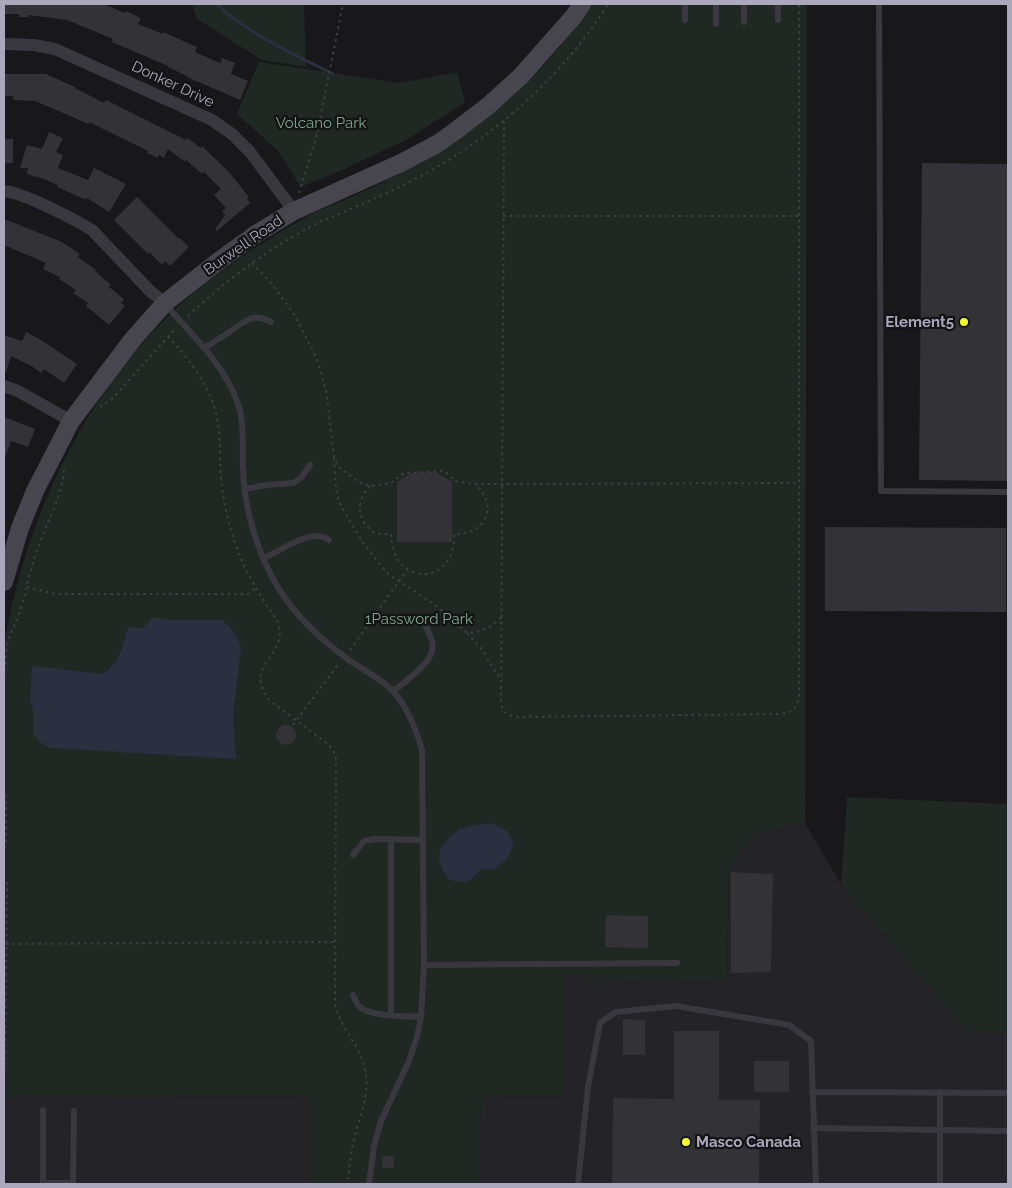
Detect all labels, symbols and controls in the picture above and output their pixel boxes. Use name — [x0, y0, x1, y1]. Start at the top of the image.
street label: Donker Drive — [129, 57, 217, 111]
park label: Volcano Park — [276, 114, 366, 132]
street label: Burwell Road — [200, 211, 286, 279]
place label: Element5 — [885, 313, 954, 331]
marker: Element5 — [958, 316, 970, 328]
park label: 1Password Park — [365, 610, 473, 628]
place label: Masco Canada — [696, 1133, 801, 1151]
marker: Masco Canada — [680, 1136, 692, 1148]

